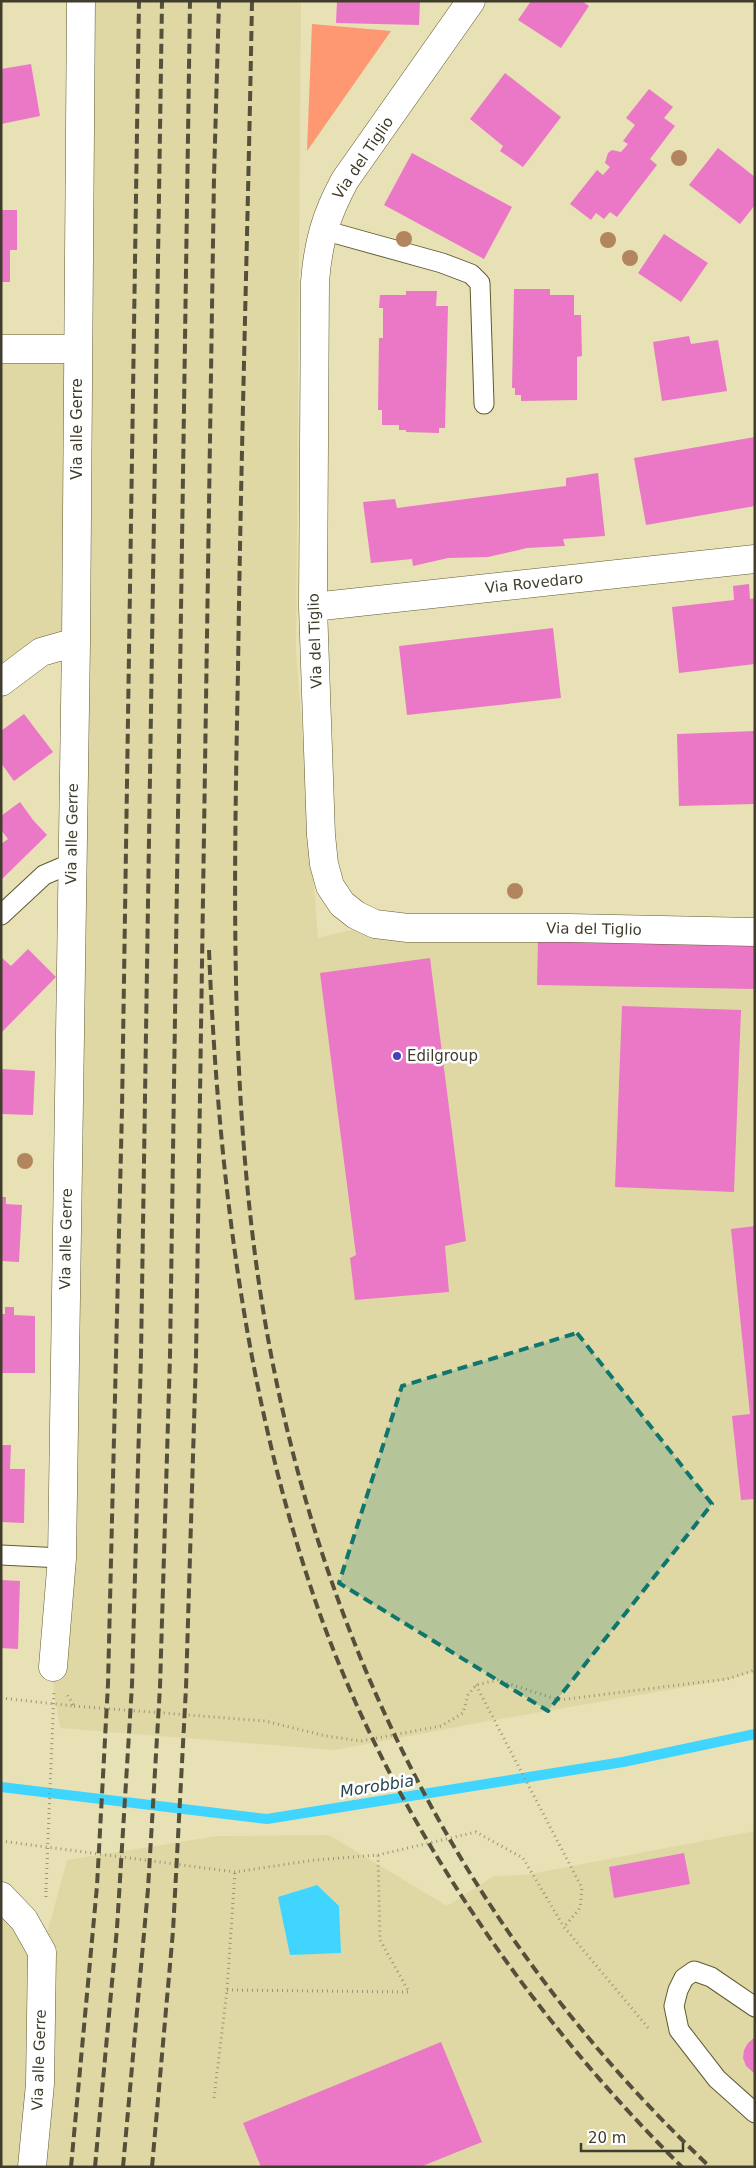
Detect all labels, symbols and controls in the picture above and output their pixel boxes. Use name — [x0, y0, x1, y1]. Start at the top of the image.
street label: Via del Tiglio — [329, 113, 397, 203]
street label: Via alle Gerre — [68, 378, 86, 480]
street label: Via Rovedaro — [484, 569, 584, 597]
street label: Via del Tiglio — [304, 593, 326, 689]
street label: Via alle Gerre — [62, 783, 82, 885]
street label: Via del Tiglio — [546, 919, 642, 939]
place label: Edilgroup — [407, 1047, 478, 1065]
marker: Edilgroup — [391, 1050, 403, 1062]
street label: Via alle Gerre — [56, 1188, 76, 1290]
water label: Morobbia — [339, 1771, 415, 1801]
street label: Via alle Gerre — [28, 2009, 50, 2111]
scale bar — [581, 2120, 684, 2152]
text: 20 m — [588, 2129, 626, 2147]

